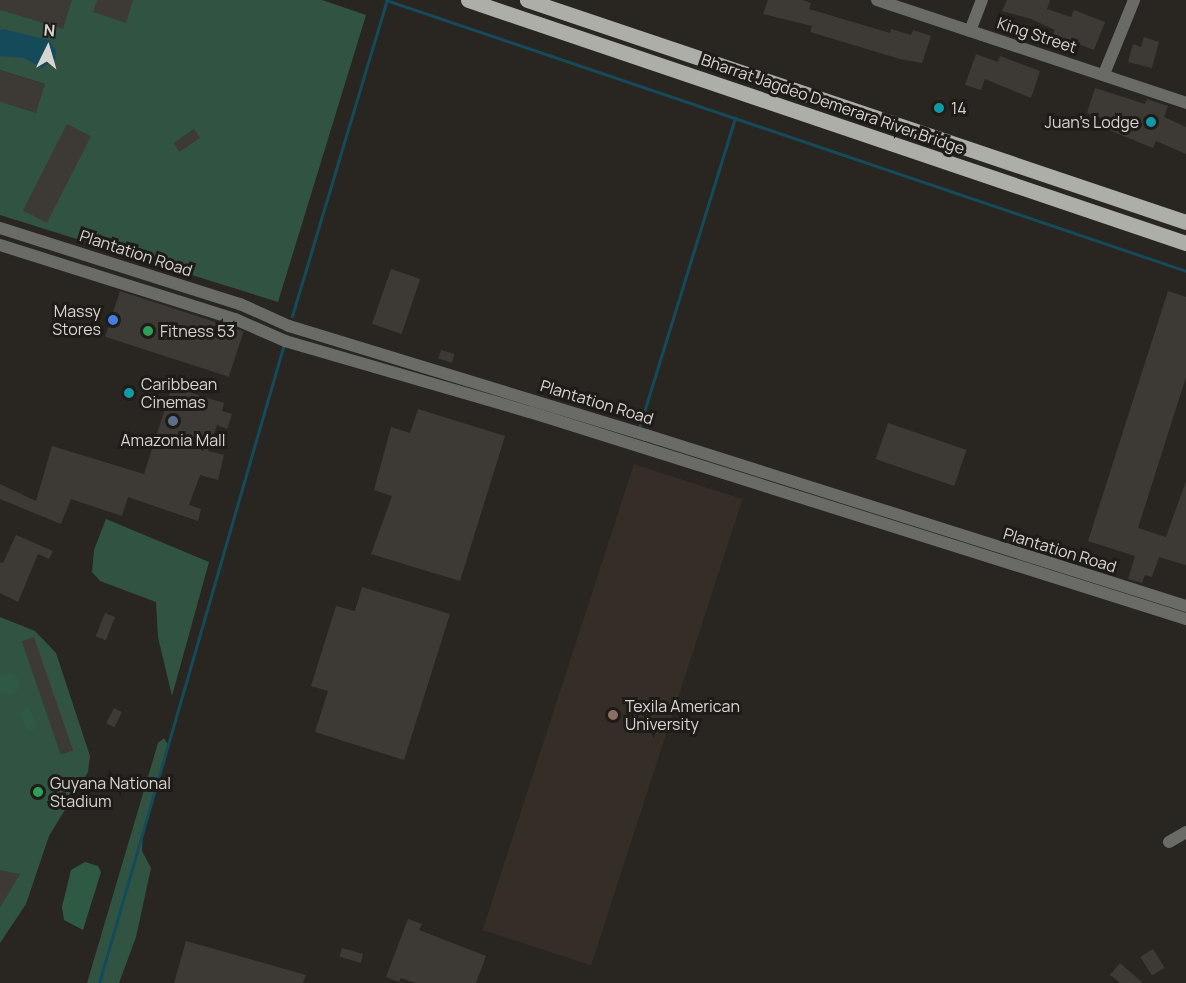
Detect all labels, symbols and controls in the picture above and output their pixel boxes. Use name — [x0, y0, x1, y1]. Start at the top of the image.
street label: King Street — [995, 13, 1079, 57]
north arrow — [18, 18, 78, 78]
text: N — [43, 19, 56, 42]
street label: Bharrat Jagdeo Demerara River Bridge — [699, 50, 967, 158]
place label: 14 — [951, 98, 967, 118]
marker: 14 — [932, 101, 946, 115]
place label: Juan's Lodge — [1045, 112, 1139, 132]
marker: Juan's Lodge — [1144, 115, 1158, 129]
street label: Plantation Road — [77, 226, 195, 280]
place label: Massy Stores — [52, 301, 101, 339]
marker: Massy Stores — [106, 313, 120, 327]
place label: Fitness 53 — [160, 321, 235, 341]
marker: Fitness 53 — [141, 324, 155, 338]
place label: Caribbean Cinemas — [141, 374, 217, 412]
street label: Plantation Road — [538, 376, 656, 428]
marker: Caribbean Cinemas — [122, 386, 136, 400]
marker: Amazonia Mall — [166, 414, 180, 428]
place label: Amazonia Mall — [120, 430, 226, 450]
street label: Plantation Road — [1001, 524, 1119, 576]
place label: Texila American University — [625, 696, 740, 734]
marker: Texila American University — [606, 708, 620, 722]
place label: Guyana National Stadium — [50, 773, 171, 811]
marker: Guyana National Stadium — [31, 785, 45, 799]

